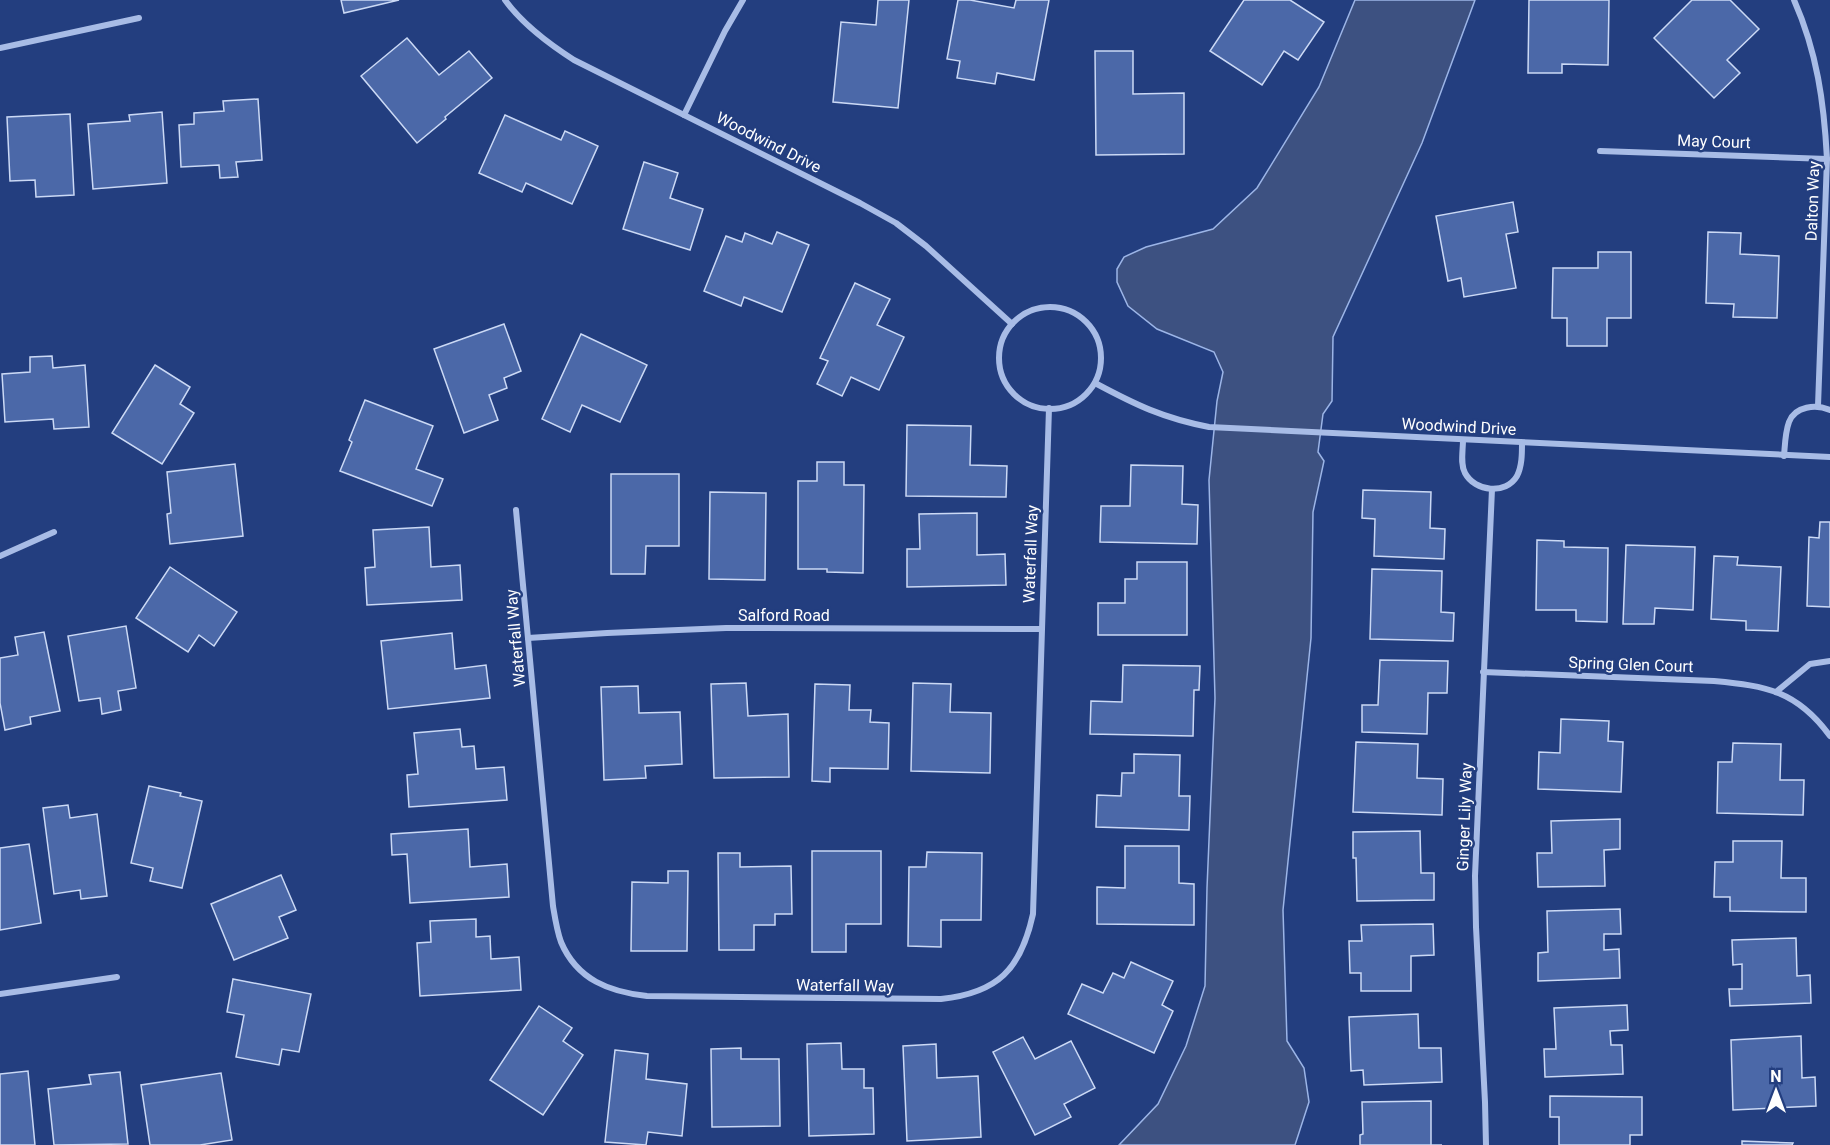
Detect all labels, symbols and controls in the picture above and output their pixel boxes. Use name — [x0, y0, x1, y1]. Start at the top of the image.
street label: Woodwind Drive — [713, 108, 824, 177]
street label: May Court — [1677, 131, 1751, 152]
street label: Dalton Way — [1802, 160, 1823, 241]
street label: Woodwind Drive — [1401, 414, 1517, 439]
street label: Waterfall Way — [1019, 504, 1042, 603]
street label: Waterfall Way — [502, 588, 529, 688]
street label: Salford Road — [738, 606, 830, 625]
street label: Spring Glen Court — [1568, 653, 1694, 676]
street label: Ginger Lily Way — [1453, 762, 1476, 872]
street label: Waterfall Way — [796, 975, 895, 996]
north arrow — [1746, 1061, 1806, 1121]
text: N — [1770, 1067, 1782, 1086]

